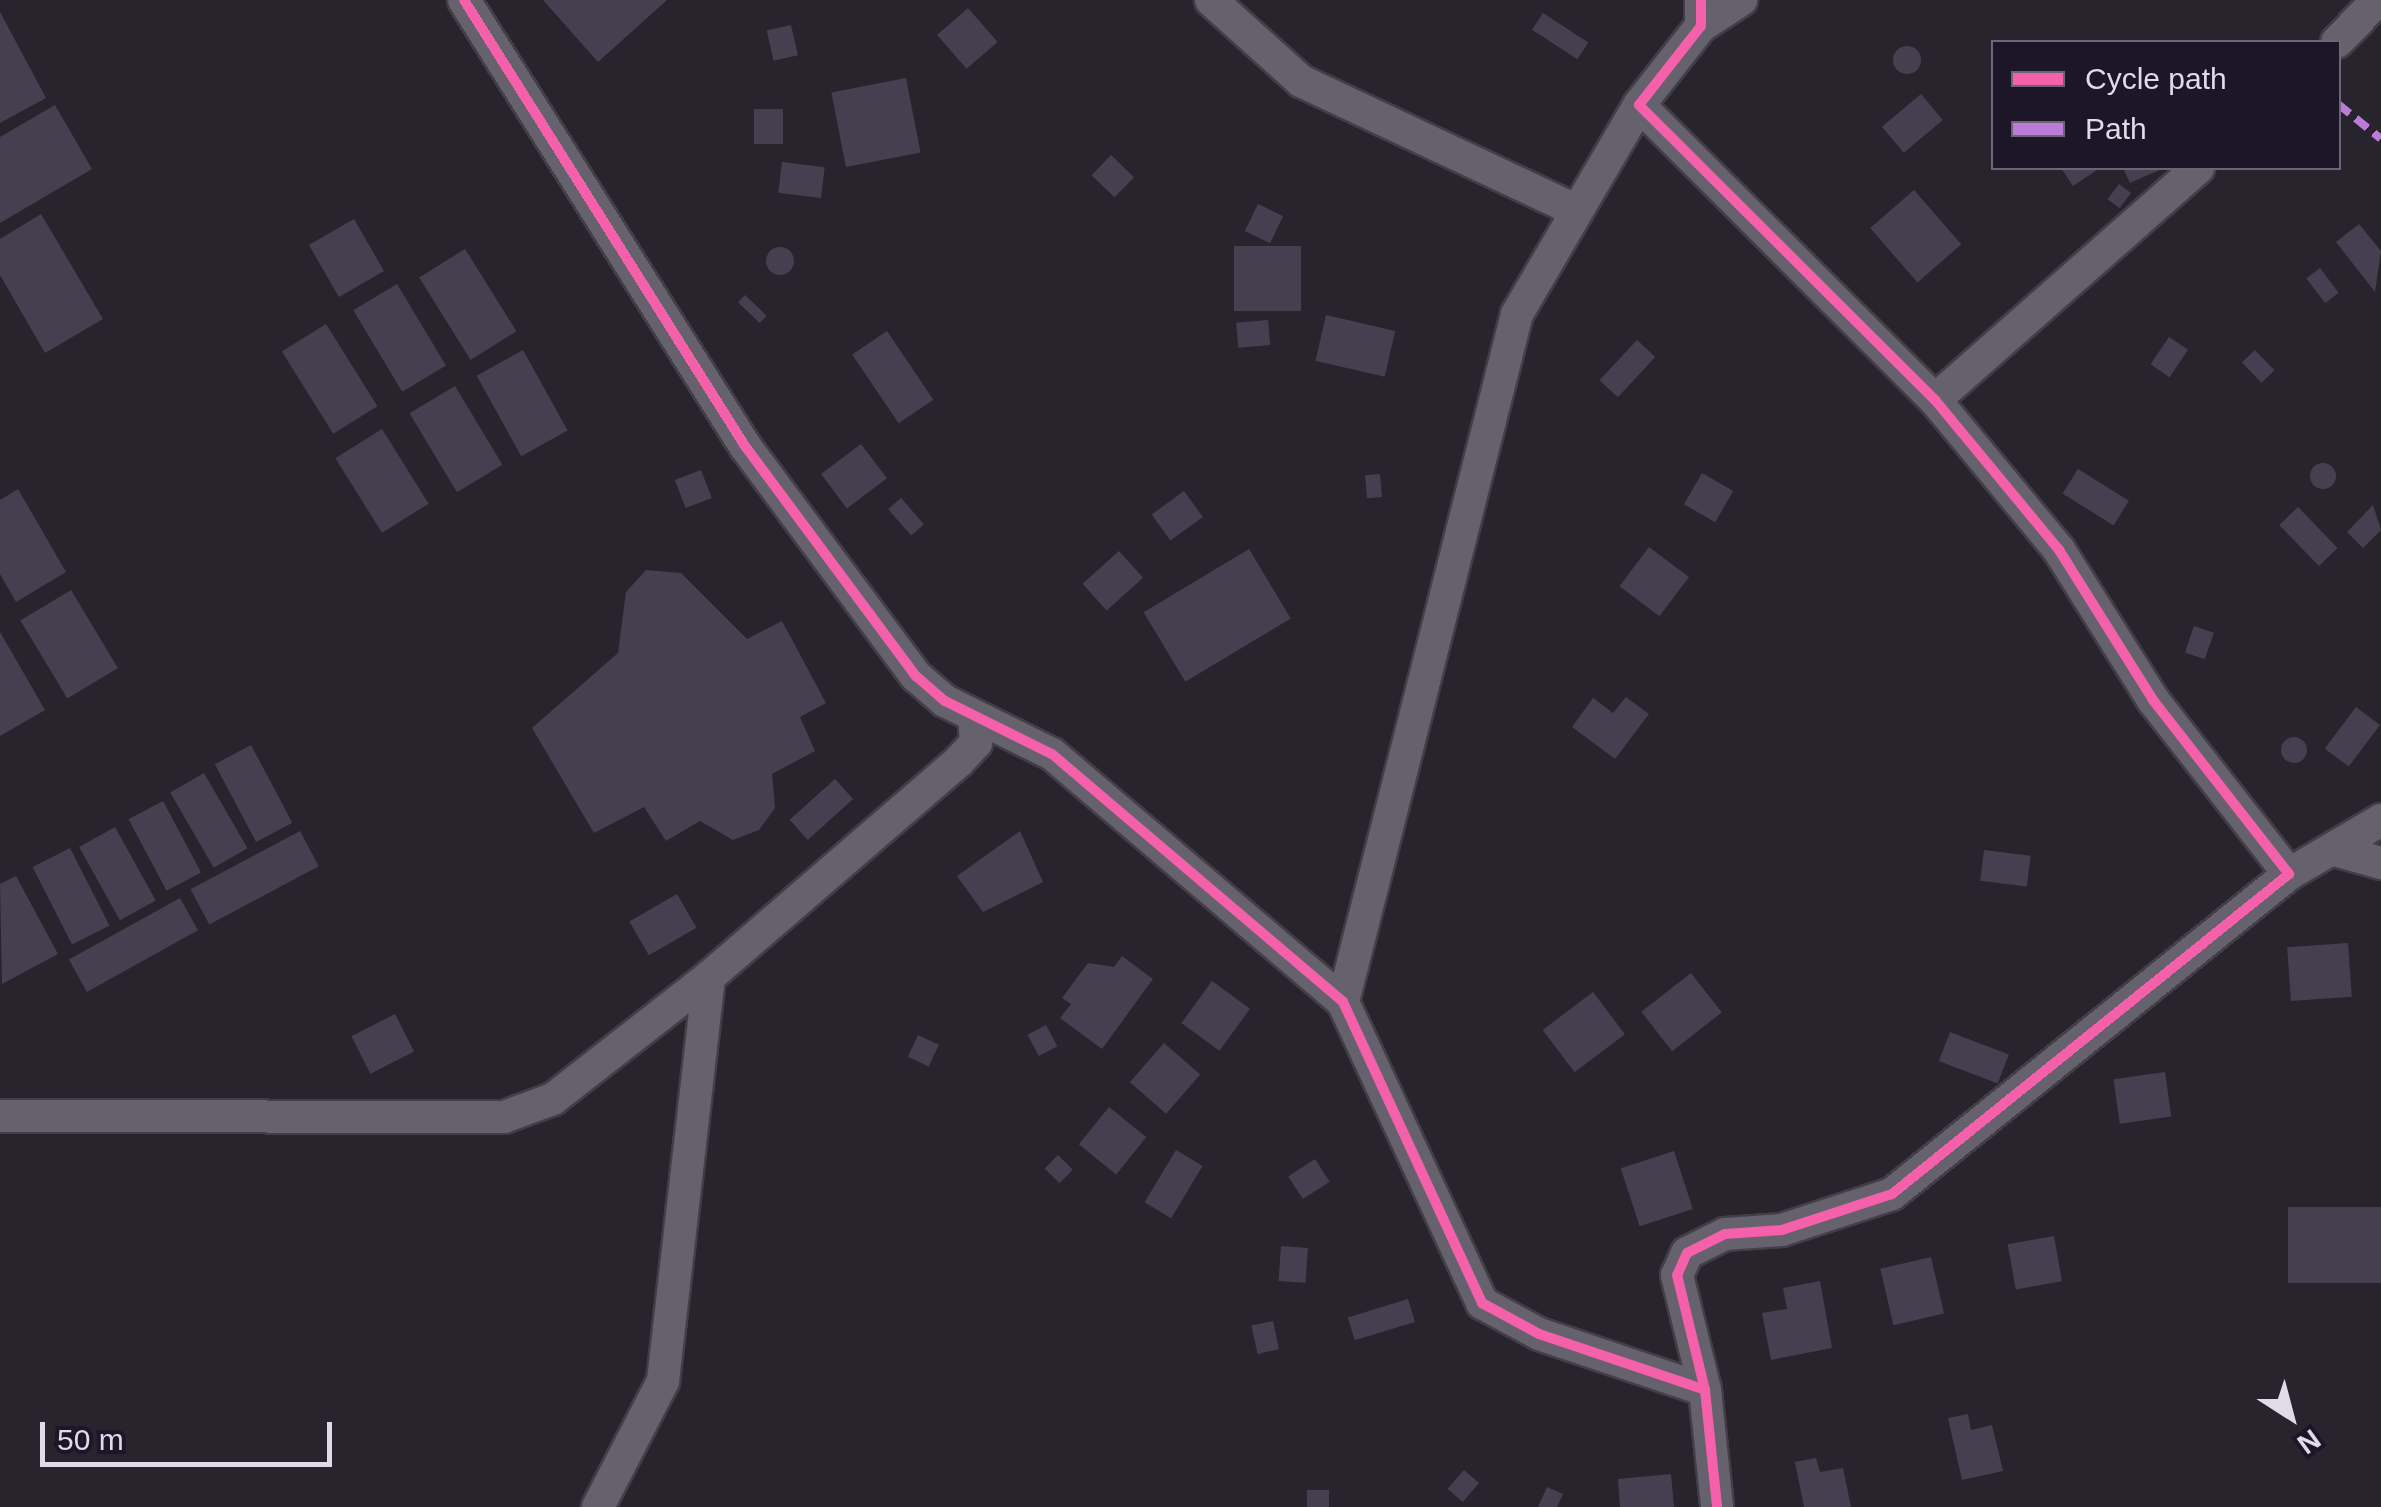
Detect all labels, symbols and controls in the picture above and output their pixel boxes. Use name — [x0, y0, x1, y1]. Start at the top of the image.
legend — [1991, 40, 2341, 170]
text: Cycle path — [2085, 62, 2227, 95]
text: Path — [2085, 112, 2147, 145]
north arrow — [2241, 1367, 2341, 1467]
scale bar — [45, 1402, 338, 1464]
text: 50 m — [57, 1423, 124, 1456]
text: N — [2292, 1423, 2326, 1460]

